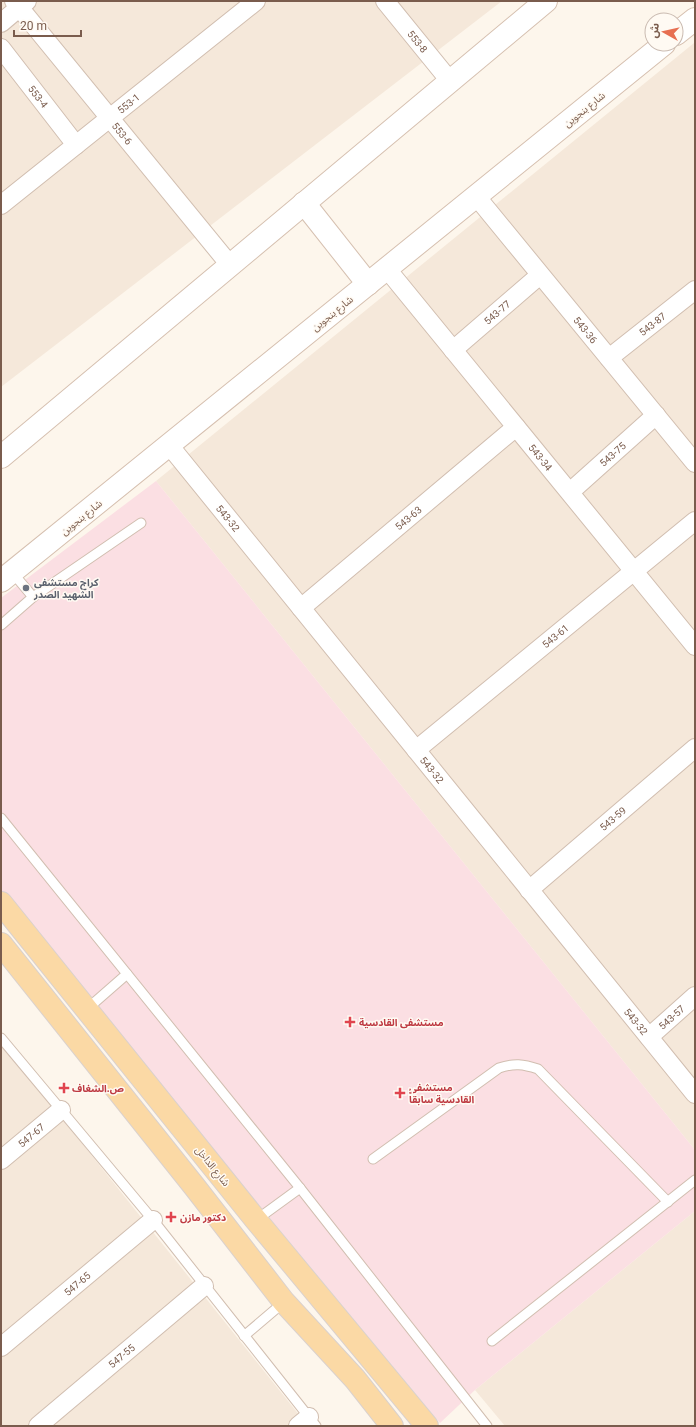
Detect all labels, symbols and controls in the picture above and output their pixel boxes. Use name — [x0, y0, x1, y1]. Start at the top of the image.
scale bar — [14, 12, 81, 38]
north arrow — [644, 12, 684, 52]
text: 20 m — [20, 19, 47, 33]
text: ش — [647, 22, 662, 39]
street label: 553-8 — [405, 28, 430, 55]
street label: 553-4 — [26, 83, 50, 110]
street label: شارع بنجوين — [562, 89, 608, 131]
street label: 553-1 — [115, 91, 142, 116]
street label: 553-6 — [110, 120, 134, 147]
street label: شارع بنجوين — [310, 293, 356, 335]
street label: 543-77 — [482, 298, 513, 327]
street label: 543-87 — [637, 310, 668, 338]
street label: 543-36 — [571, 315, 600, 346]
street label: 543-75 — [598, 440, 628, 469]
street label: 543-34 — [526, 442, 555, 473]
street label: شارع بنجوين — [59, 497, 105, 539]
street label: 543-32 — [214, 503, 242, 534]
street label: 543-63 — [393, 504, 424, 532]
place label: كراج مستشفى الشهيد الصدر — [33, 577, 99, 601]
marker: كراج مستشفى الشهيد الصدر — [21, 583, 31, 593]
street label: 543-61 — [540, 622, 571, 650]
street label: 543-32 — [418, 755, 446, 786]
street label: 543-59 — [598, 805, 628, 833]
street label: 543-57 — [657, 1003, 687, 1032]
street label: 543-32 — [622, 1006, 650, 1038]
marker: مستشفى القادسية — [344, 1016, 356, 1028]
place label: مستشفى القادسية — [359, 1017, 444, 1029]
place label: مستشفى القادسية سابقاً — [409, 1082, 475, 1106]
marker: ص.الشغاف — [59, 1083, 69, 1093]
place label: ص.الشغاف — [72, 1083, 124, 1095]
marker: مستشفى القادسية سابقاً — [394, 1087, 406, 1099]
street label: 547-67 — [16, 1121, 47, 1150]
street label: شارع الداخل — [192, 1144, 232, 1190]
marker: دكتور مازن — [165, 1211, 177, 1223]
place label: دكتور مازن — [180, 1212, 226, 1224]
street label: 547-65 — [62, 1270, 93, 1298]
street label: 547-55 — [106, 1342, 137, 1370]

